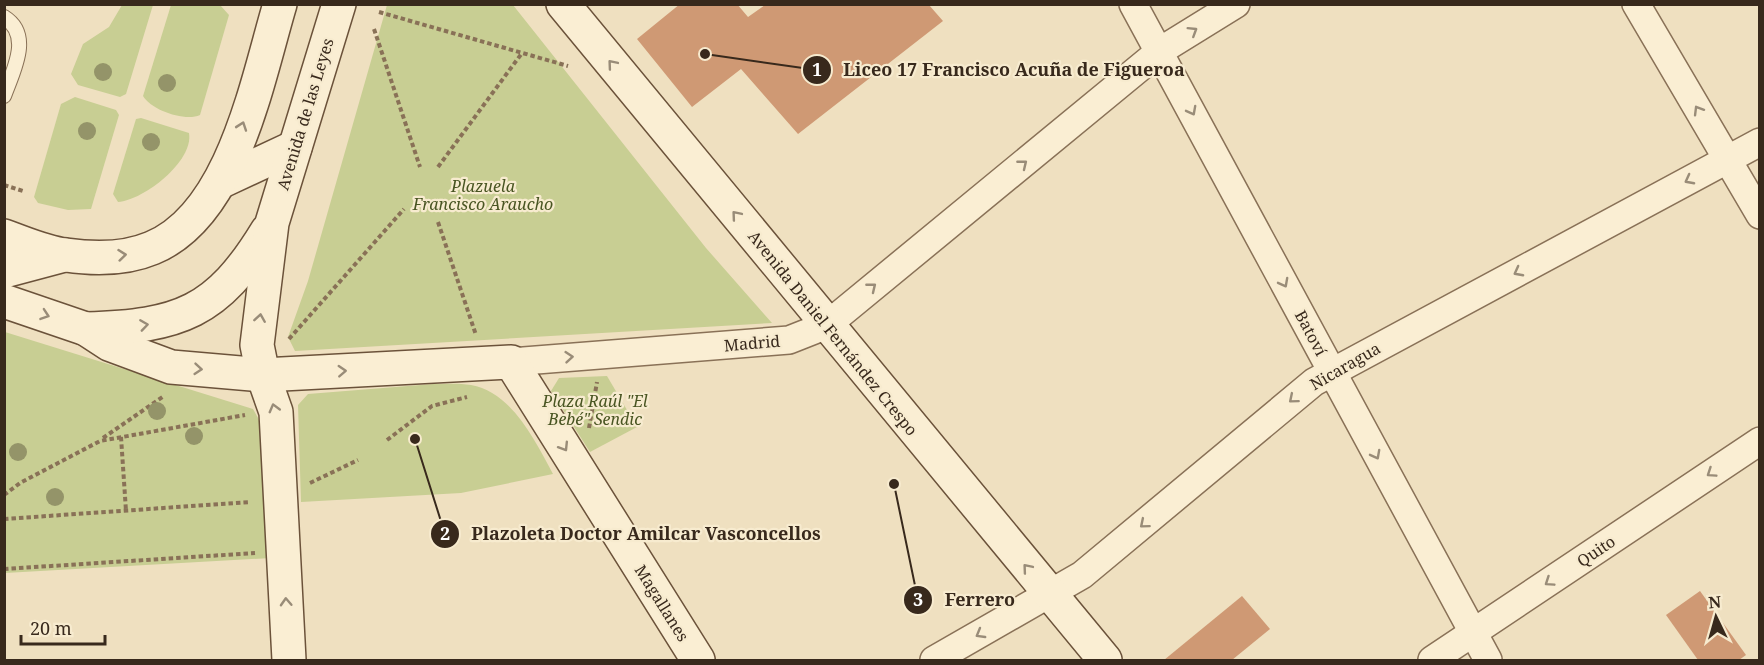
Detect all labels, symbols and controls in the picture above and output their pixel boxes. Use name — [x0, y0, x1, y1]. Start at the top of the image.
one-way arrow — [1187, 27, 1197, 39]
street label: Avenida de las Leyes — [271, 35, 339, 193]
callout: Liceo 17 Francisco Acuña de Figueroa — [802, 52, 1197, 88]
text: 1 — [812, 57, 822, 81]
text: Liceo 17 Francisco Acuña de Figueroa — [843, 57, 1185, 81]
one-way arrow — [608, 60, 619, 71]
one-way arrow — [1185, 105, 1196, 115]
one-way arrow — [1694, 106, 1705, 116]
one-way arrow — [235, 121, 248, 132]
one-way arrow — [1016, 160, 1027, 171]
one-way arrow — [1685, 173, 1696, 184]
park label: Plazuela Francisco Araucho — [412, 175, 553, 215]
one-way arrow — [733, 210, 744, 221]
street label: Avenida Daniel Fernández Crespo — [743, 226, 923, 440]
one-way arrow — [118, 249, 127, 262]
one-way arrow — [1513, 265, 1524, 276]
one-way arrow — [1277, 277, 1288, 287]
one-way arrow — [865, 284, 876, 295]
street label: Batoví — [1290, 306, 1332, 360]
one-way arrow — [39, 308, 50, 320]
one-way arrow — [253, 313, 265, 322]
one-way arrow — [139, 319, 149, 331]
street label: Madrid — [723, 330, 781, 356]
street label: Nicaragua — [1306, 337, 1384, 395]
one-way arrow — [565, 351, 574, 364]
one-way arrow — [194, 362, 203, 375]
one-way arrow — [338, 364, 347, 377]
park label: Plaza Raúl "El Bebé" Sendic — [541, 390, 648, 430]
one-way arrow — [1289, 392, 1300, 403]
one-way arrow — [268, 403, 281, 413]
one-way arrow — [557, 441, 569, 451]
one-way arrow — [1369, 448, 1380, 459]
one-way arrow — [1707, 466, 1717, 478]
callout: Plazoleta Doctor Amilcar Vasconcellos — [430, 516, 833, 552]
one-way arrow — [1139, 516, 1150, 527]
text: 2 — [440, 521, 450, 545]
text: Plazoleta Doctor Amilcar Vasconcellos — [471, 521, 821, 545]
street label: Quito — [1572, 530, 1620, 572]
street label: Magallanes — [630, 560, 694, 646]
one-way arrow — [1023, 564, 1034, 575]
one-way arrow — [1545, 575, 1556, 586]
callout: Ferrero — [903, 582, 1028, 618]
text: 3 — [913, 587, 923, 611]
text: Ferrero — [945, 587, 1015, 611]
north arrow — [1686, 587, 1746, 647]
text: N — [1707, 591, 1722, 614]
one-way arrow — [280, 598, 293, 607]
scale bar — [21, 608, 105, 646]
text: 20 m — [30, 616, 72, 640]
one-way arrow — [976, 627, 986, 638]

